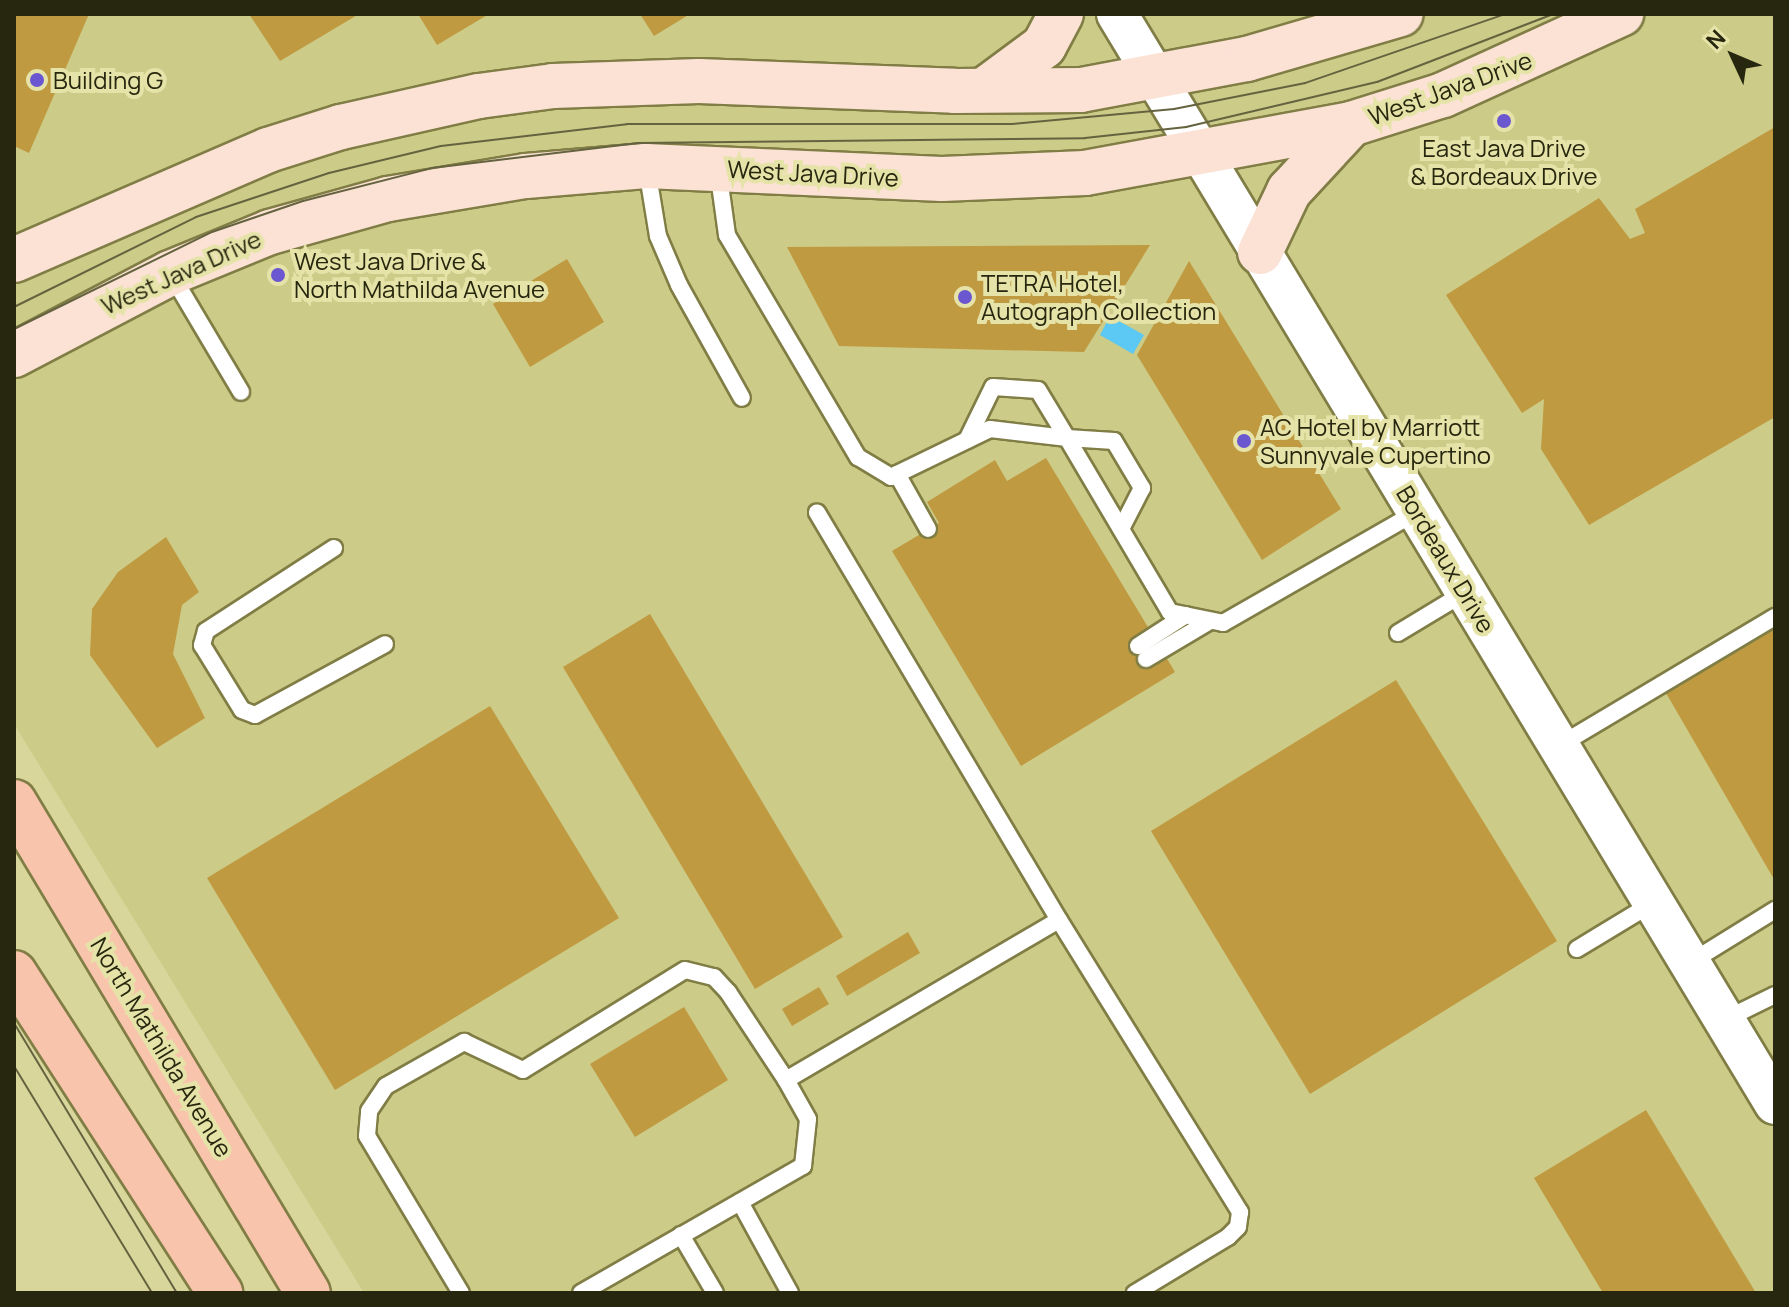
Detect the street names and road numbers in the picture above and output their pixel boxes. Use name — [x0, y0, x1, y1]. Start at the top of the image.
street label: West Java Drive — [1364, 45, 1536, 131]
street label: West Java Drive — [726, 154, 900, 192]
street label: West Java Drive — [97, 224, 265, 320]
street label: Bordeaux Drive — [1391, 480, 1501, 638]
street label: North Mathilda Avenue — [85, 932, 239, 1162]

